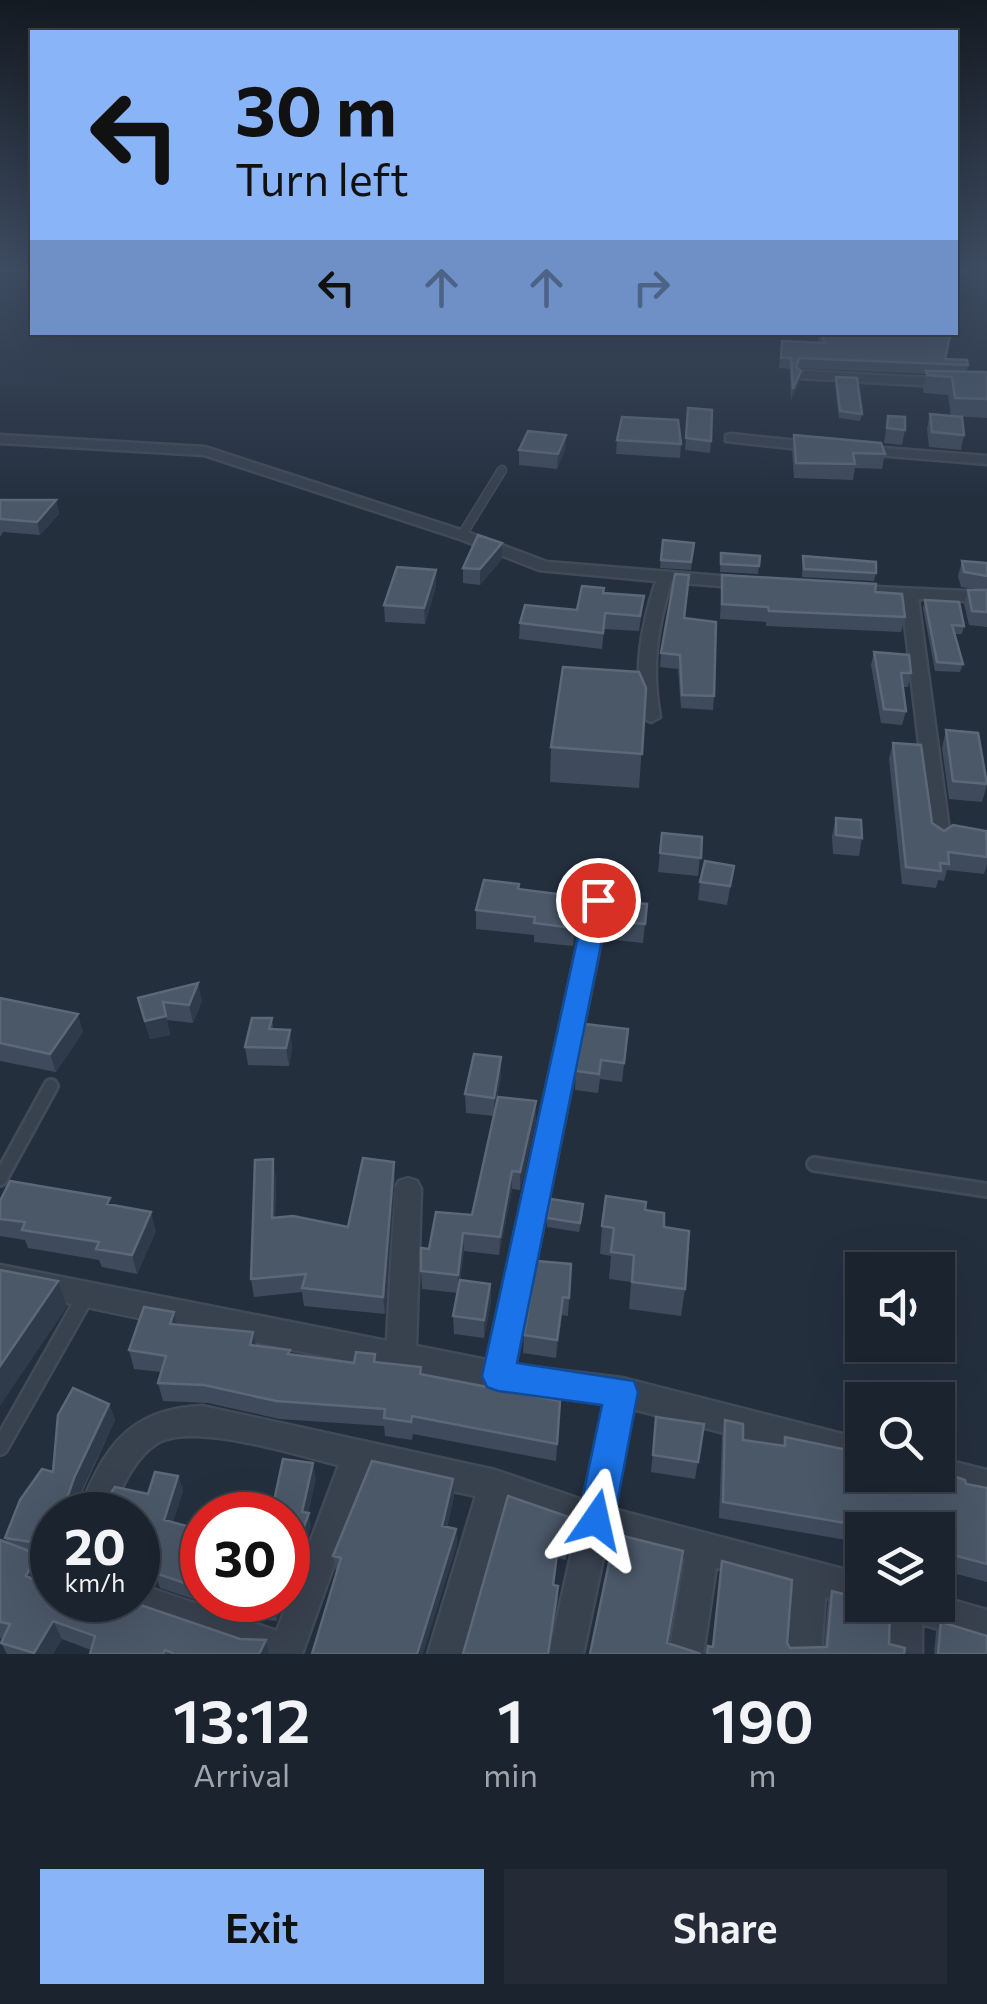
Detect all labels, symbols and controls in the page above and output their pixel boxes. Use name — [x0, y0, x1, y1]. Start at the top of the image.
text: 30 m — [235, 65, 397, 150]
icon: left — [70, 70, 200, 200]
text: Turn left — [235, 150, 409, 205]
icon: left — [309, 260, 364, 315]
icon: ahead — [414, 260, 469, 315]
icon: ahead — [519, 260, 574, 315]
icon: right — [624, 260, 679, 315]
pin — [556, 858, 641, 943]
icon: arrive — [571, 873, 626, 928]
map controls — [845, 1252, 955, 1622]
button: sound — [845, 1252, 955, 1362]
button: search — [845, 1382, 955, 1492]
position arrow — [544, 1468, 648, 1572]
speed limit sign: 30 — [180, 1492, 310, 1622]
button: layers — [845, 1512, 955, 1622]
text: 20 — [64, 1514, 126, 1575]
text: km/h — [65, 1567, 125, 1597]
text: 13:12 — [173, 1682, 310, 1755]
text: 1 — [497, 1682, 524, 1755]
text: 190 — [711, 1682, 814, 1755]
text: Arrival — [193, 1754, 290, 1794]
text: min — [483, 1754, 538, 1794]
text: m — [748, 1754, 776, 1794]
button: Exit — [40, 1869, 484, 1984]
button: Share — [504, 1869, 947, 1984]

